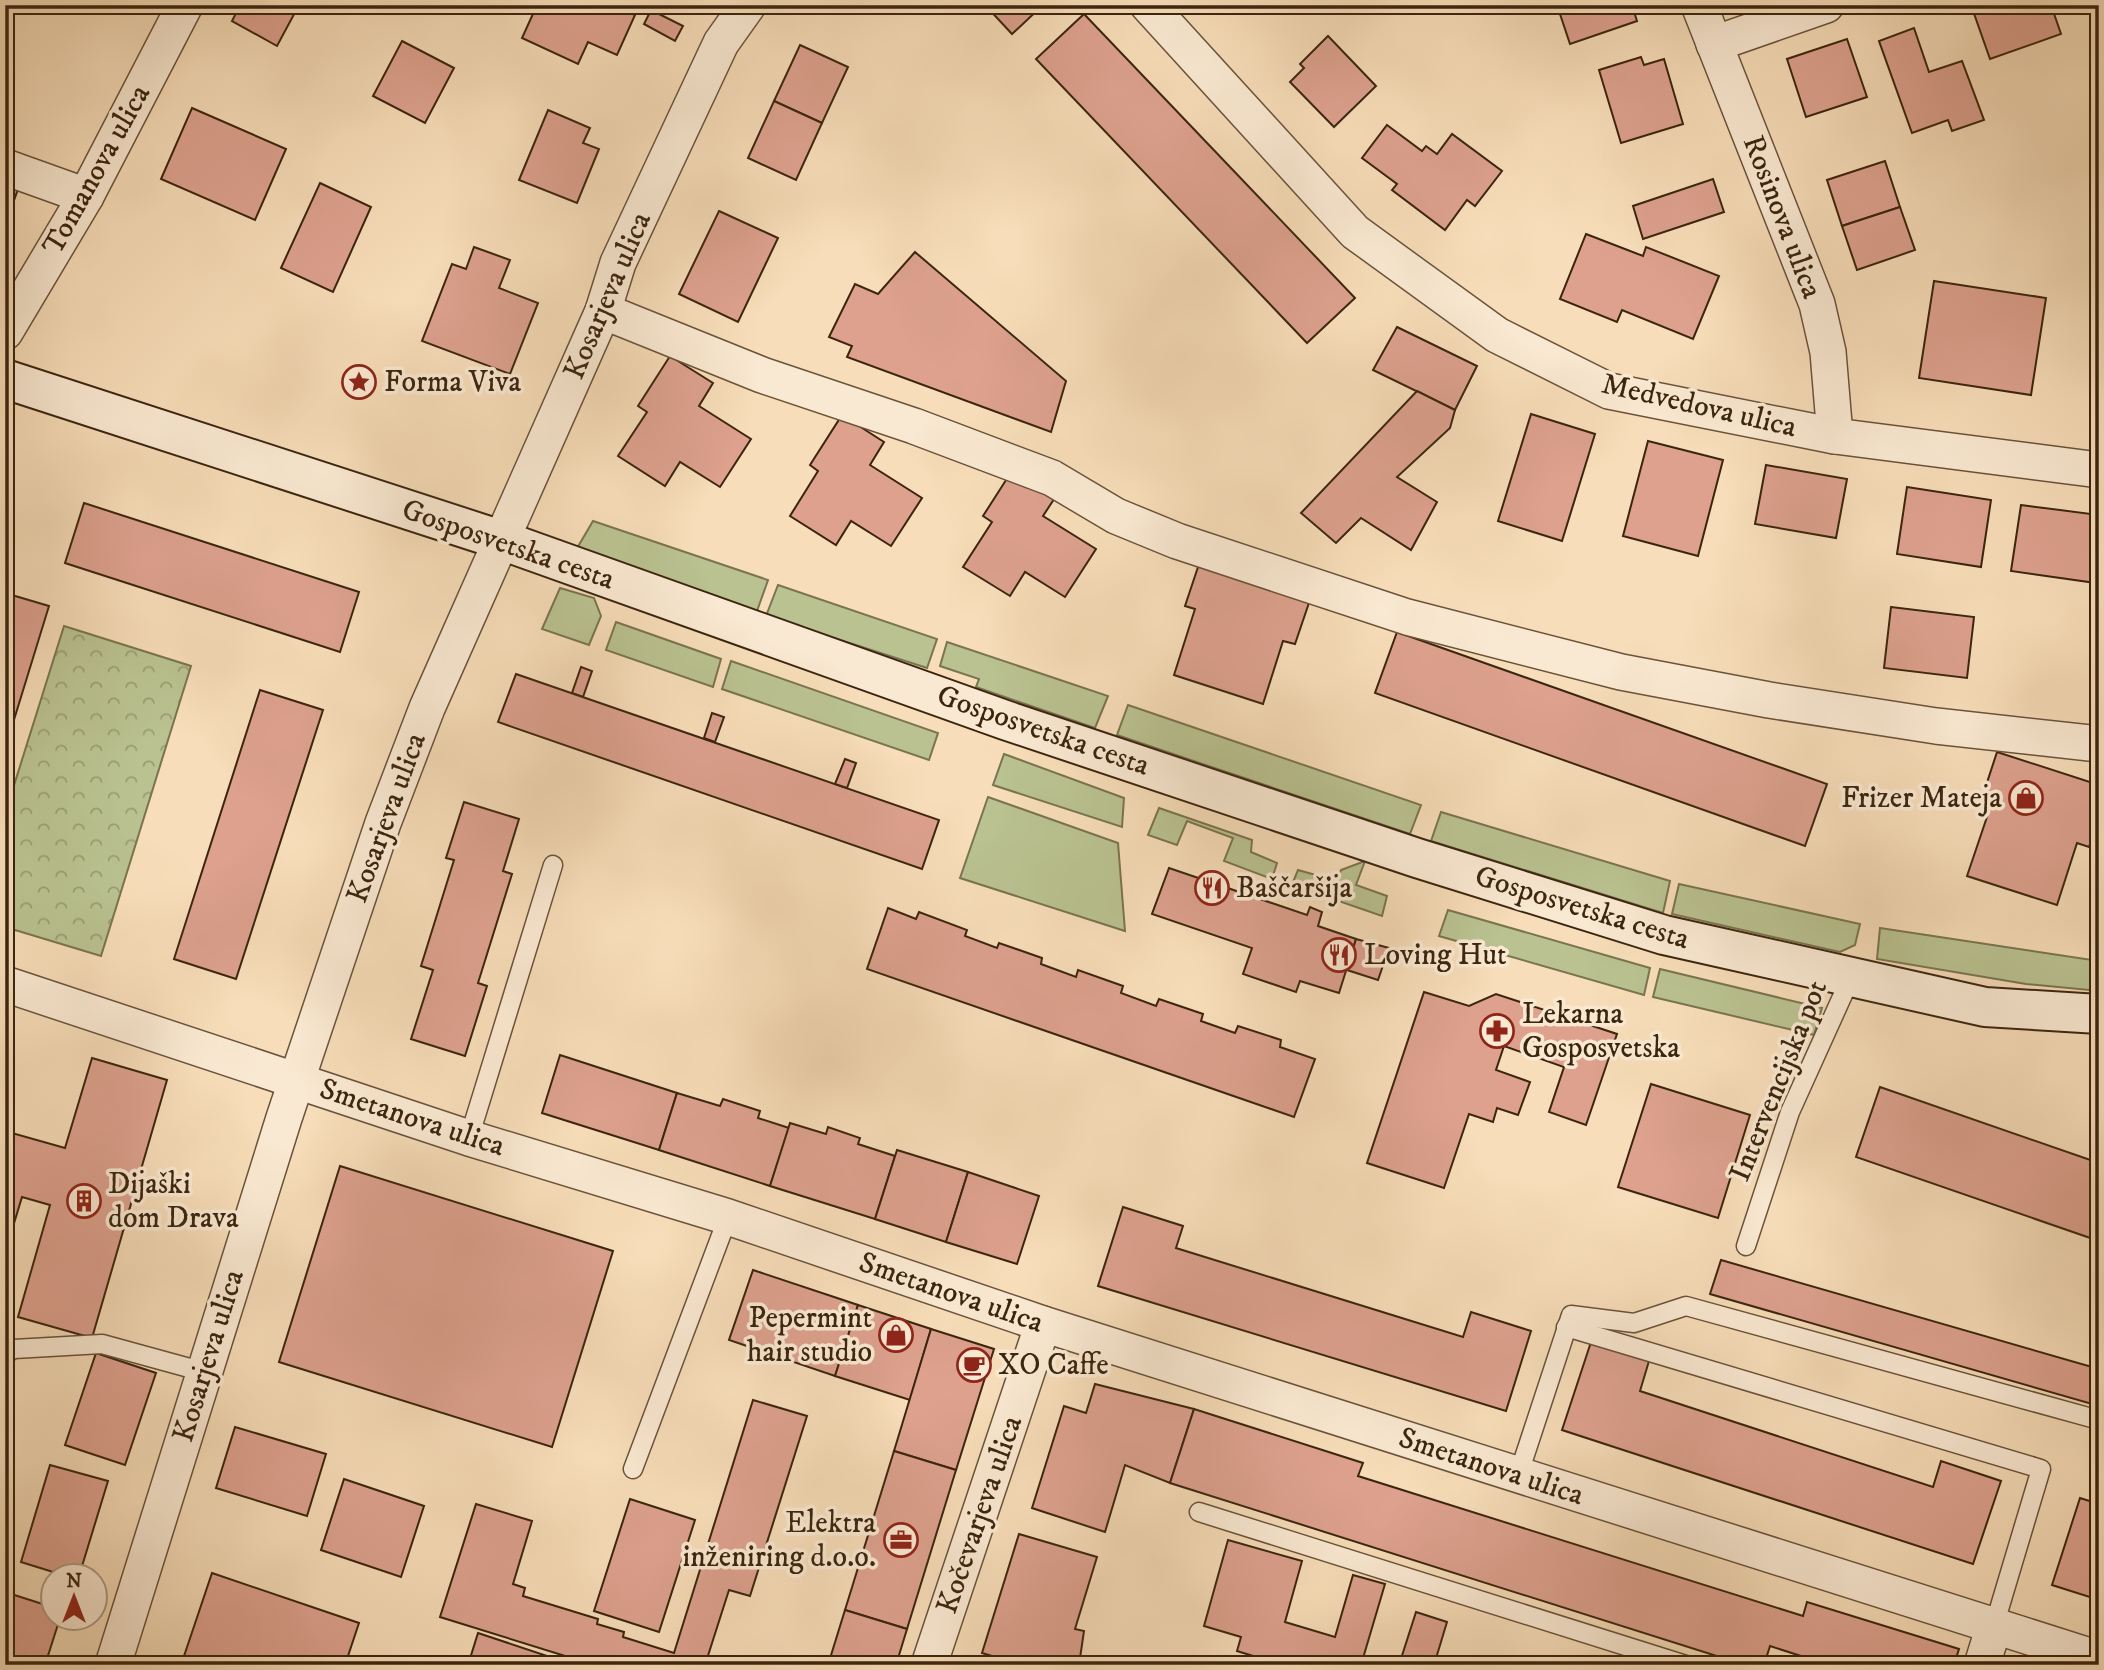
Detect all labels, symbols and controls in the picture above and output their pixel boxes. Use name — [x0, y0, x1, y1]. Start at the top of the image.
street label: Tomanova ulica — [35, 78, 159, 262]
street label: Rosinova ulica — [1734, 130, 1830, 304]
street label: Kosarjeva ulica — [556, 207, 660, 385]
place icon: Forma Viva — [340, 363, 378, 401]
place label: Forma Viva — [384, 364, 521, 401]
street label: Medvedova ulica — [1598, 366, 1800, 446]
street label: Gosposvetska cesta — [397, 491, 619, 599]
street label: Gosposvetska cesta — [932, 677, 1154, 785]
street label: Kosarjeva ulica — [339, 728, 435, 908]
shop icon: Frizer Mateja — [2007, 779, 2045, 817]
place label: Frizer Mateja — [1841, 780, 2002, 817]
street label: Gosposvetska cesta — [1470, 858, 1694, 958]
restaurant icon: Baščaršija — [1193, 869, 1231, 907]
place label: Baščaršija — [1236, 870, 1353, 907]
restaurant icon: Loving Hut — [1320, 936, 1358, 974]
place label: Loving Hut — [1364, 937, 1507, 974]
street label: Intervencijska pot — [1722, 975, 1836, 1187]
place label: Lekarna Gosposvetska — [1522, 996, 1680, 1067]
pharmacy icon: Lekarna Gosposvetska — [1478, 1012, 1516, 1050]
street label: Smetanova ulica — [315, 1071, 509, 1165]
place label: Dijaški dom Drava — [108, 1166, 239, 1237]
building icon: Dijaški dom Drava — [65, 1182, 103, 1220]
street label: Smetanova ulica — [854, 1244, 1048, 1342]
street label: Kosarjeva ulica — [165, 1265, 253, 1447]
place label: Pepermint hair studio — [747, 1300, 872, 1371]
shop icon: Pepermint hair studio — [877, 1316, 915, 1354]
cafe icon: XO Caffe — [955, 1346, 993, 1384]
place label: XO Caffe — [998, 1347, 1109, 1384]
street label: Kočevarjeva ulica — [929, 1411, 1031, 1619]
street label: Smetanova ulica — [1394, 1420, 1588, 1514]
place label: Elektra inženiring d.o.o. — [682, 1505, 876, 1576]
office icon: Elektra inženiring d.o.o. — [882, 1521, 920, 1559]
north arrow — [38, 1562, 108, 1632]
text: N — [66, 1570, 82, 1593]

